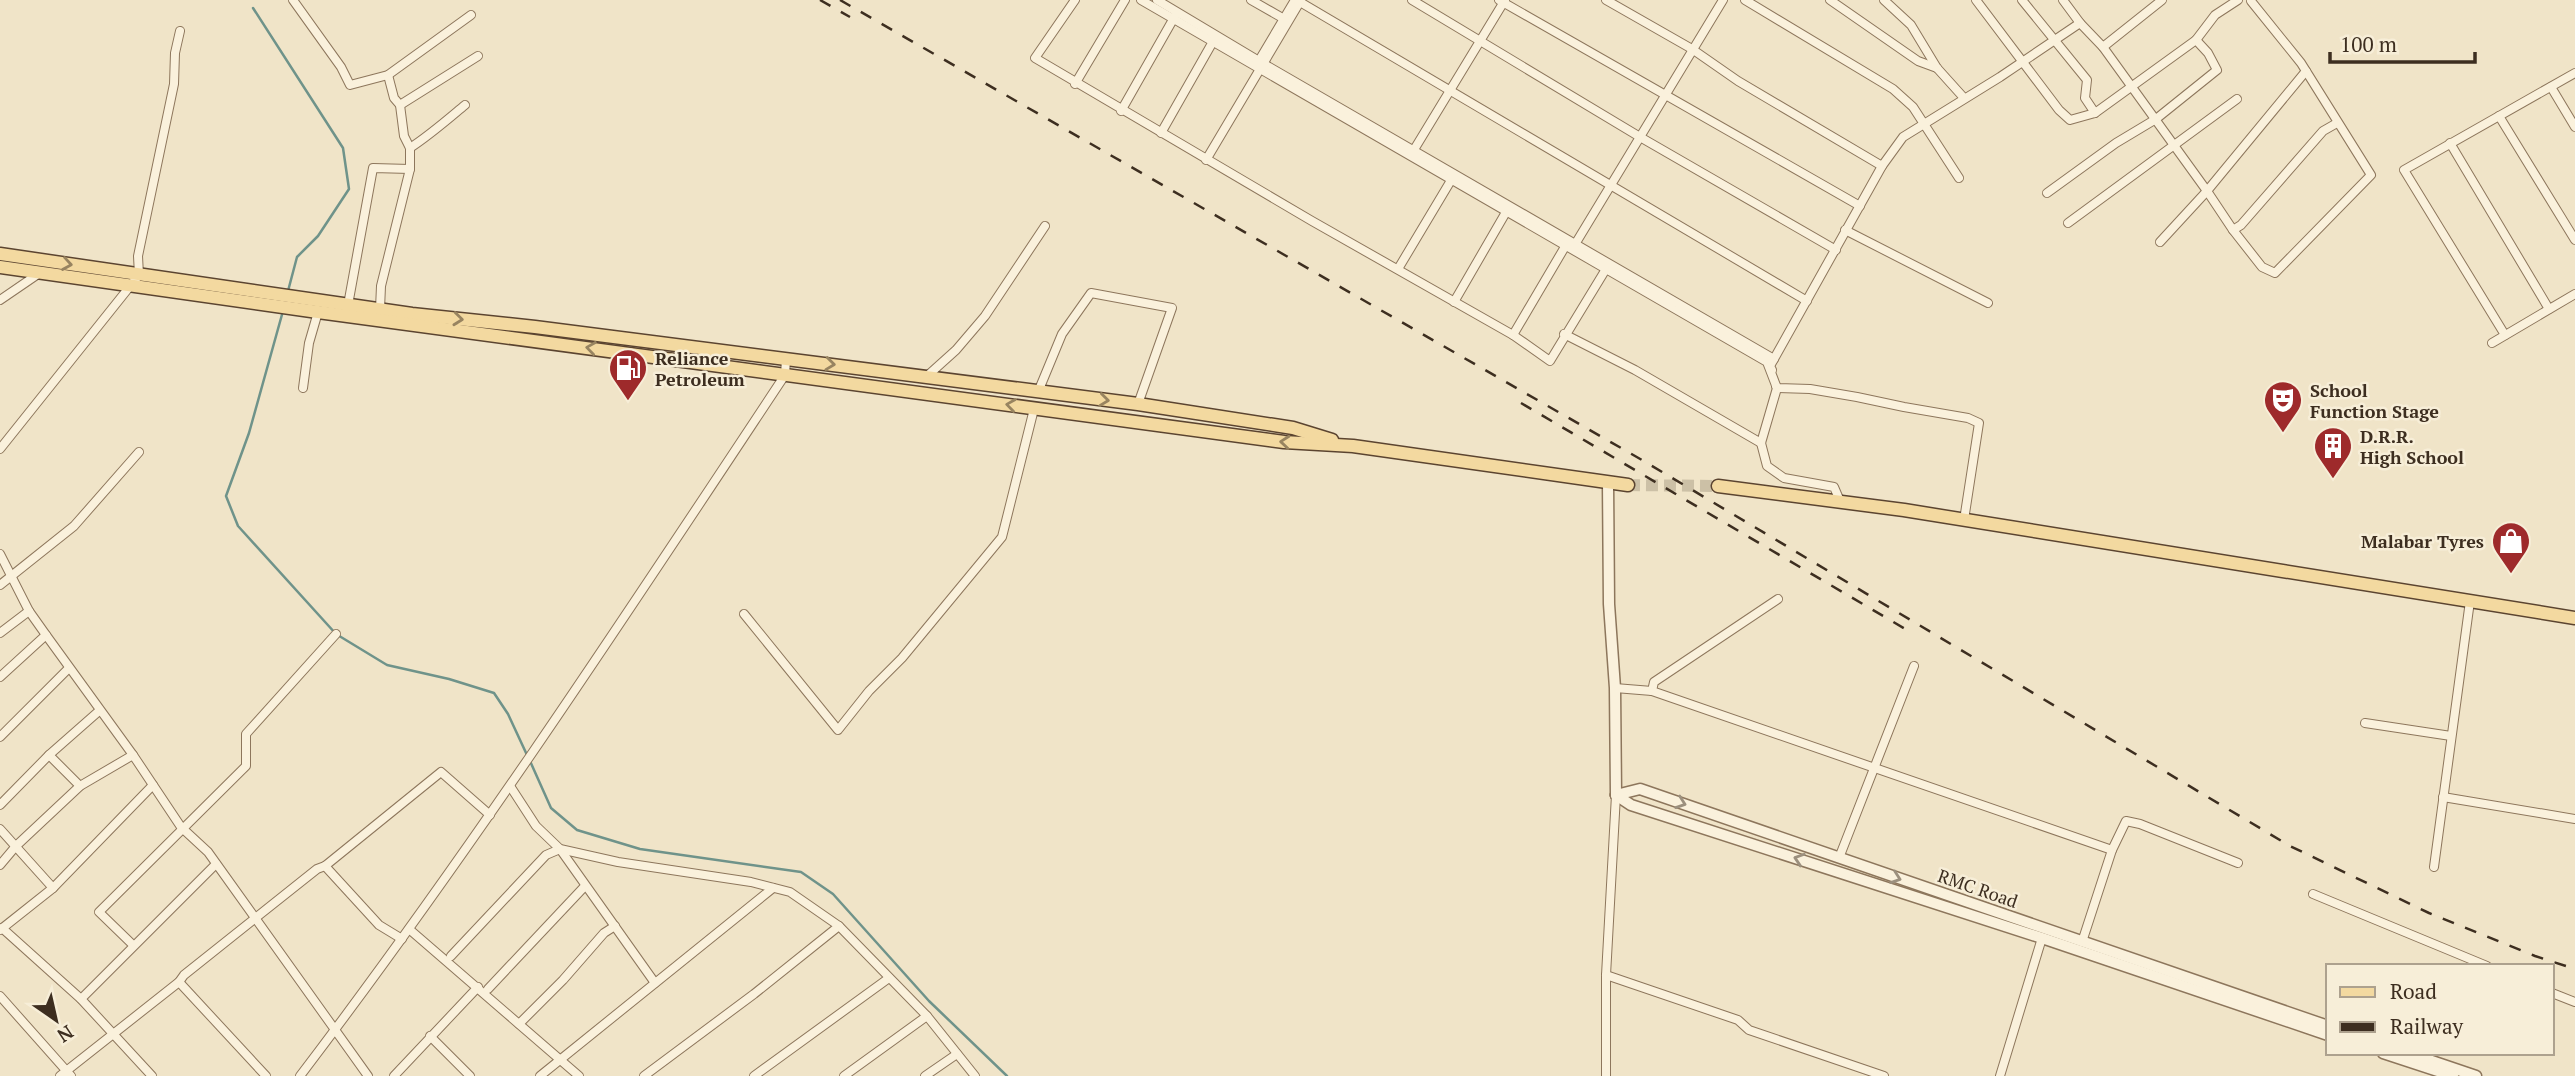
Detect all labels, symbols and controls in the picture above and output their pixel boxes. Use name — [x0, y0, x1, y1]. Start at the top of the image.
scale bar — [2330, 21, 2475, 65]
text: 100 m — [2340, 30, 2397, 58]
one-way arrow — [62, 257, 73, 272]
one-way arrow — [452, 311, 464, 326]
one-way arrow — [585, 341, 597, 356]
place label: Reliance Petroleum — [655, 346, 745, 391]
fuel station icon: Reliance Petroleum — [607, 347, 649, 402]
one-way arrow — [824, 357, 836, 372]
place label: School Function Stage — [2310, 378, 2439, 423]
theatre icon: School Function Stage — [2262, 379, 2304, 434]
one-way arrow — [1098, 393, 1110, 408]
one-way arrow — [1005, 398, 1016, 413]
place label: D.R.R. High School — [2360, 424, 2464, 469]
building icon: D.R.R. High School — [2312, 425, 2354, 480]
one-way arrow — [1279, 435, 1290, 450]
shop icon: Malabar Tyres — [2490, 520, 2532, 575]
place label: Malabar Tyres — [2361, 529, 2484, 553]
one-way arrow — [1674, 795, 1686, 809]
one-way arrow — [1793, 853, 1805, 867]
street label: RMC Road — [1935, 863, 2021, 913]
one-way arrow — [1889, 870, 1901, 884]
legend — [2326, 964, 2554, 1055]
text: Road — [2390, 977, 2437, 1005]
north arrow — [21, 985, 91, 1055]
text: Railway — [2390, 1012, 2464, 1040]
text: N — [52, 1020, 79, 1049]

